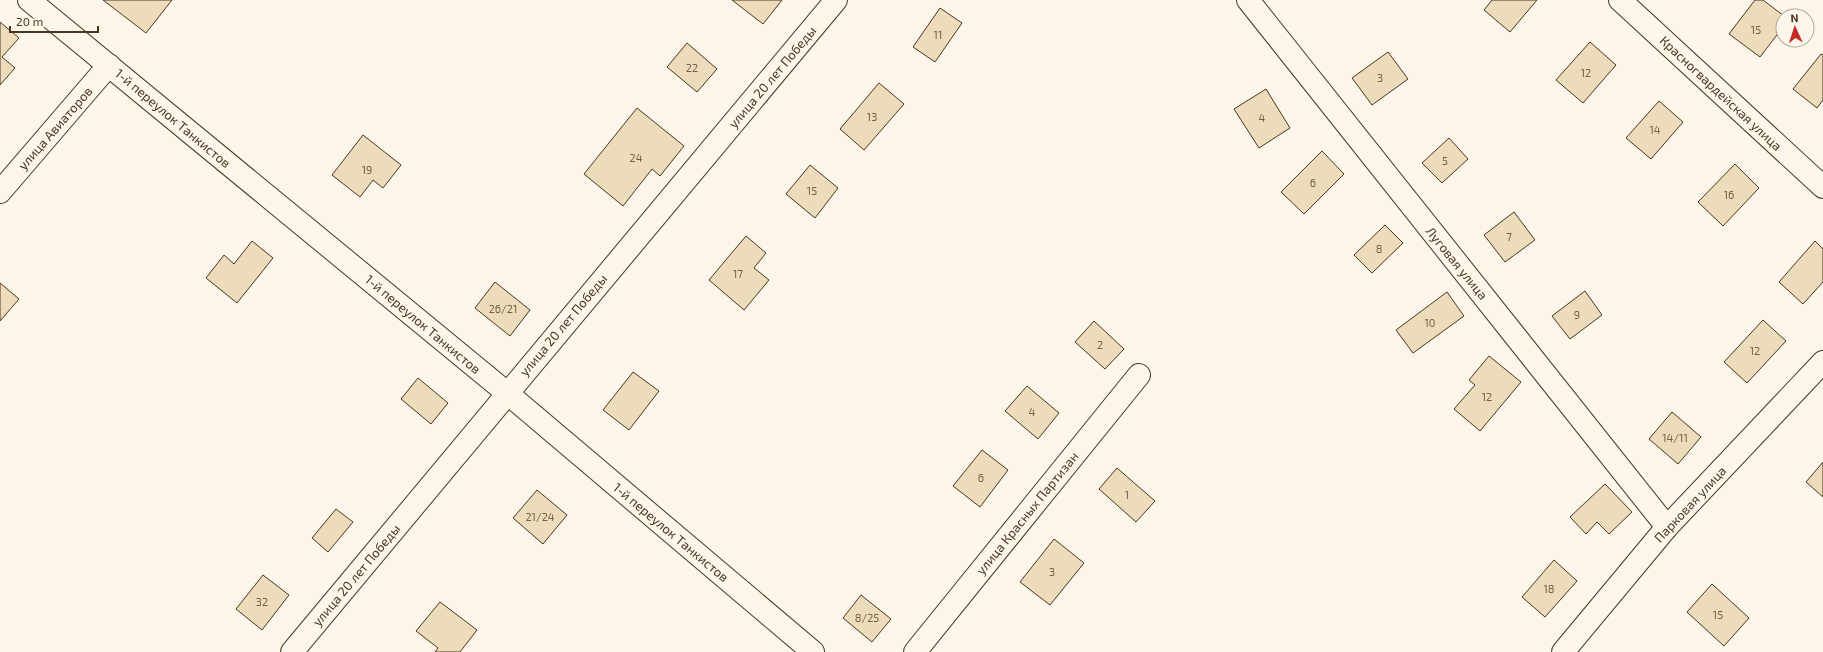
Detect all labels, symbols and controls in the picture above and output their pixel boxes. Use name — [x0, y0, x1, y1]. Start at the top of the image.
scale bar — [10, 8, 98, 34]
north arrow — [1775, 8, 1815, 48]
text: N — [1790, 11, 1799, 24]
text: 20 m — [16, 14, 43, 28]
street label: улица 20 лет Победы — [725, 23, 819, 131]
house number: 15 — [1751, 23, 1761, 36]
house number: 11 — [934, 28, 942, 41]
street label: Красногвардейская улица — [1657, 32, 1785, 154]
house number: 22 — [686, 61, 698, 74]
street label: 1-й переулок Танкистов — [112, 65, 234, 171]
house number: 12 — [1581, 66, 1591, 79]
house number: 3 — [1377, 71, 1383, 84]
street label: улица Авиаторов — [14, 83, 96, 173]
house number: 13 — [867, 110, 877, 123]
house number: 4 — [1259, 111, 1266, 124]
house number: 14 — [1649, 123, 1661, 136]
house number: 24 — [630, 151, 643, 164]
house number: 5 — [1442, 154, 1448, 167]
house number: 19 — [362, 163, 372, 176]
house number: 6 — [1310, 176, 1316, 189]
house number: 15 — [807, 184, 817, 197]
house number: 16 — [1724, 188, 1734, 201]
street label: Луговая улица — [1423, 223, 1491, 303]
house number: 7 — [1506, 230, 1512, 243]
house number: 8 — [1376, 242, 1382, 255]
house number: 17 — [733, 267, 743, 280]
street label: 1-й переулок Танкистов — [362, 271, 484, 377]
street label: улица 20 лет Победы — [516, 271, 610, 379]
house number: 26/21 — [489, 302, 517, 315]
house number: 9 — [1574, 308, 1580, 321]
house number: 10 — [1424, 316, 1436, 329]
house number: 2 — [1097, 338, 1103, 351]
house number: 12 — [1750, 344, 1760, 357]
house number: 12 — [1482, 390, 1492, 403]
house number: 4 — [1029, 405, 1036, 418]
house number: 14/11 — [1662, 431, 1688, 444]
street label: улица Красных Партизан — [972, 448, 1082, 578]
street label: Парковая улица — [1651, 463, 1729, 545]
house number: 6 — [978, 471, 984, 484]
street label: 1-й переулок Танкистов — [610, 479, 732, 585]
house number: 1 — [1125, 488, 1129, 501]
house number: 21/24 — [525, 510, 555, 523]
street label: улица 20 лет Победы — [309, 521, 403, 629]
house number: 3 — [1049, 565, 1055, 578]
house number: 18 — [1543, 582, 1555, 595]
house number: 32 — [256, 595, 268, 608]
house number: 15 — [1713, 608, 1723, 621]
house number: 8/25 — [855, 611, 879, 624]

